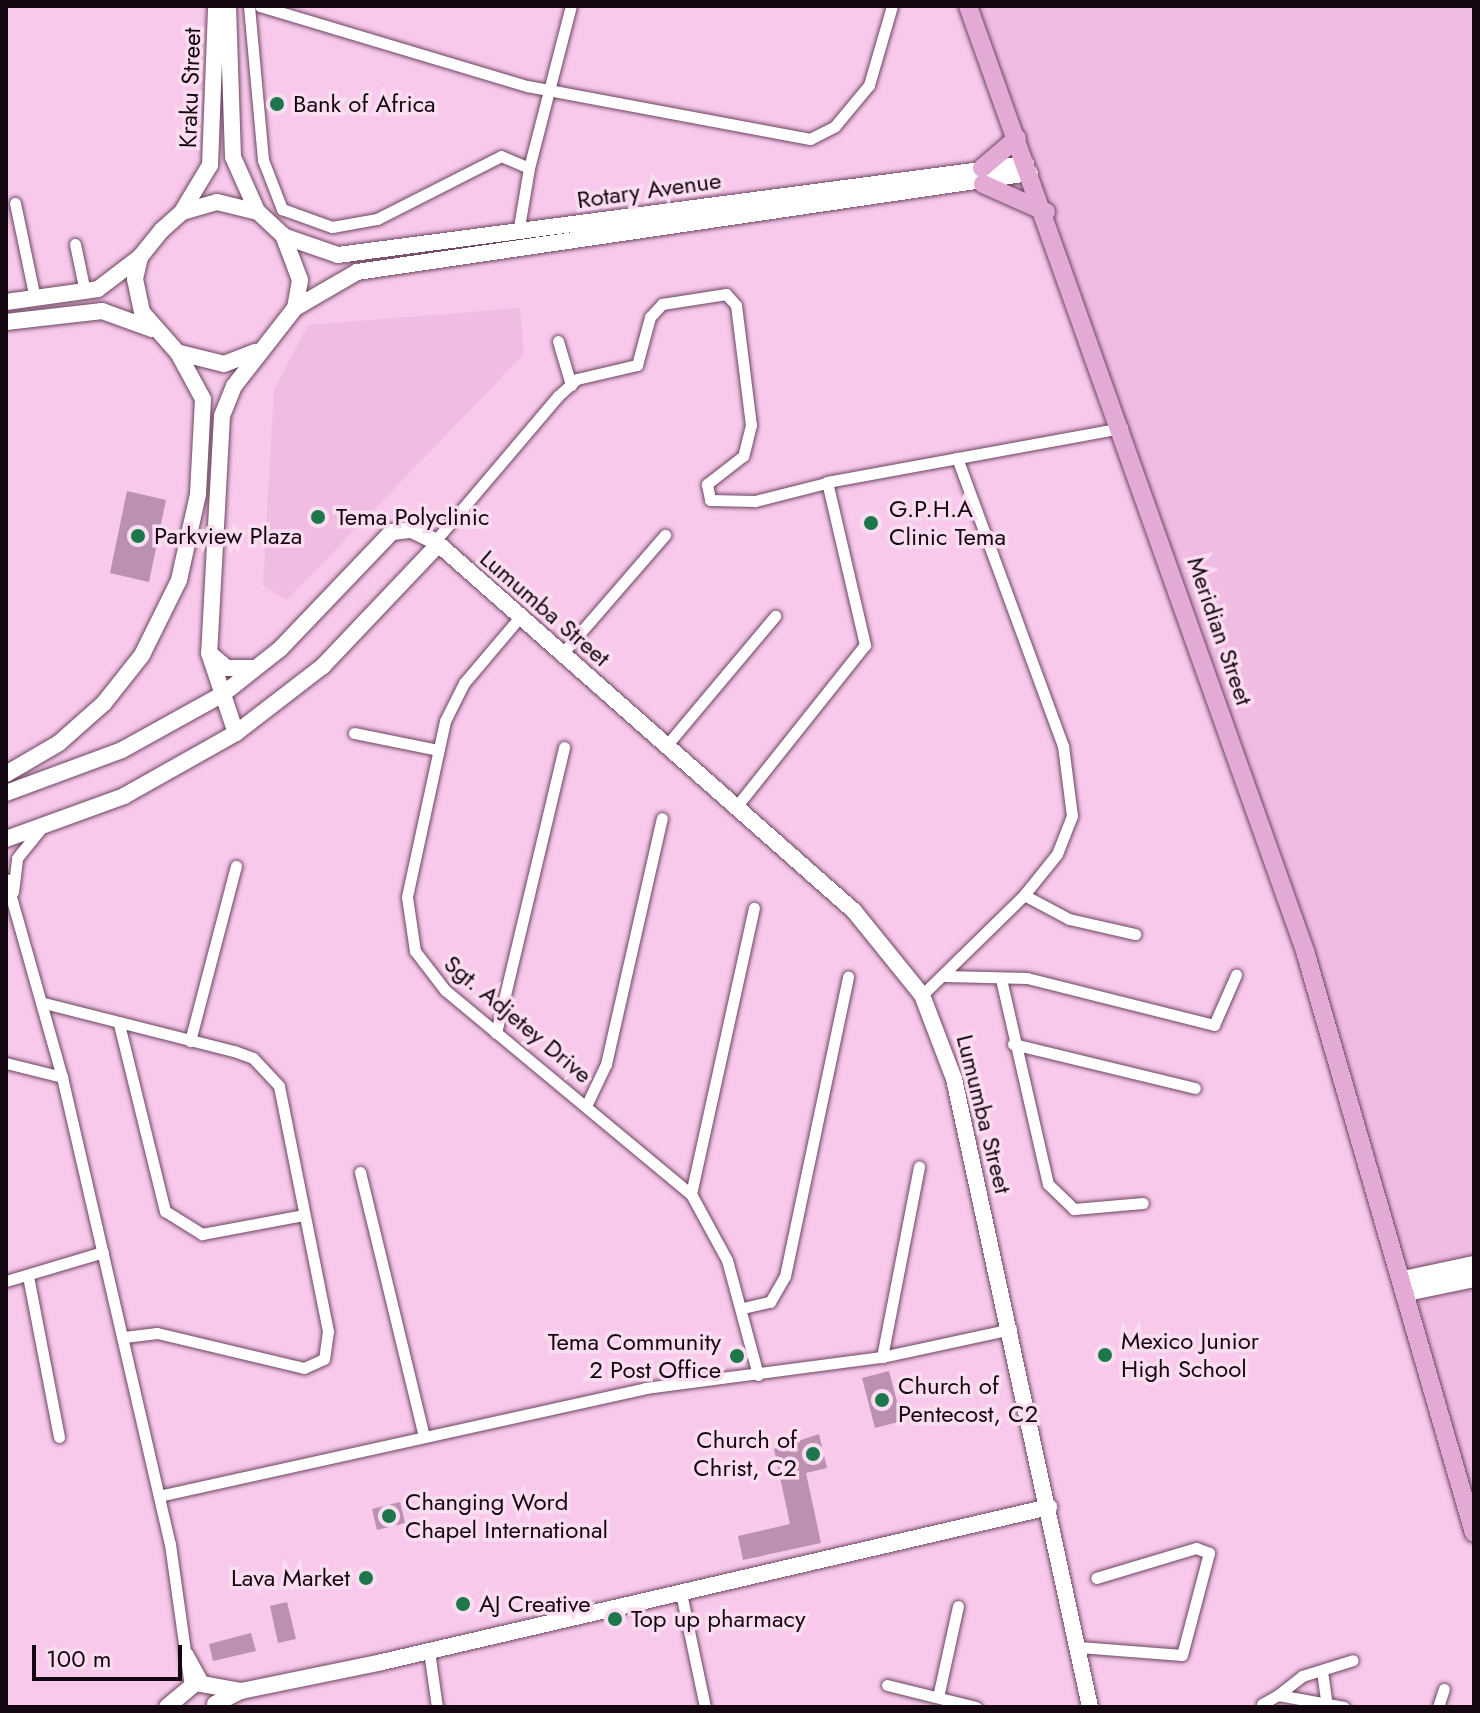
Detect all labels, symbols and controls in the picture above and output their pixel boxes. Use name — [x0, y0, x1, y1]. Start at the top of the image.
street label: Kraku Street — [174, 27, 206, 149]
place label: Bank of Africa — [293, 90, 436, 118]
marker: Bank of Africa — [268, 95, 286, 113]
street label: Rotary Avenue — [575, 166, 723, 214]
place label: G.P.H.A Clinic Tema — [889, 495, 1006, 551]
place label: Tema Polyclinic — [336, 503, 489, 531]
marker: Tema Polyclinic — [307, 506, 329, 528]
marker: G.P.H.A Clinic Tema — [860, 512, 882, 534]
place label: Parkview Plaza — [154, 522, 302, 550]
marker: Parkview Plaza — [129, 527, 147, 545]
street label: Lumumba Street — [474, 544, 616, 672]
street label: Meridian Street — [1181, 553, 1259, 709]
street label: Sgt. Adjetey Drive — [438, 949, 598, 1089]
street label: Lumumba Street — [950, 1032, 1018, 1196]
place label: Mexico Junior High School — [1121, 1327, 1259, 1383]
place label: Tema Community 2 Post Office — [548, 1328, 721, 1384]
marker: Mexico Junior High School — [1096, 1346, 1114, 1364]
marker: Tema Community 2 Post Office — [728, 1347, 746, 1365]
place label: Church of Pentecost, C2 — [898, 1372, 1038, 1428]
marker: Church of Pentecost, C2 — [873, 1391, 891, 1409]
place label: Church of Christ, C2 — [693, 1426, 797, 1482]
marker: Church of Christ, C2 — [804, 1445, 822, 1463]
place label: Changing Word Chapel International — [405, 1488, 608, 1544]
marker: Changing Word Chapel International — [380, 1507, 398, 1525]
place label: Lava Market — [231, 1564, 350, 1592]
marker: Lava Market — [357, 1569, 375, 1587]
place label: AJ Creative — [479, 1590, 591, 1618]
marker: AJ Creative — [454, 1595, 472, 1613]
place label: Top up pharmacy — [631, 1605, 806, 1633]
marker: Top up pharmacy — [606, 1610, 624, 1628]
scale bar — [36, 1629, 186, 1679]
text: 100 m — [46, 1641, 112, 1676]

